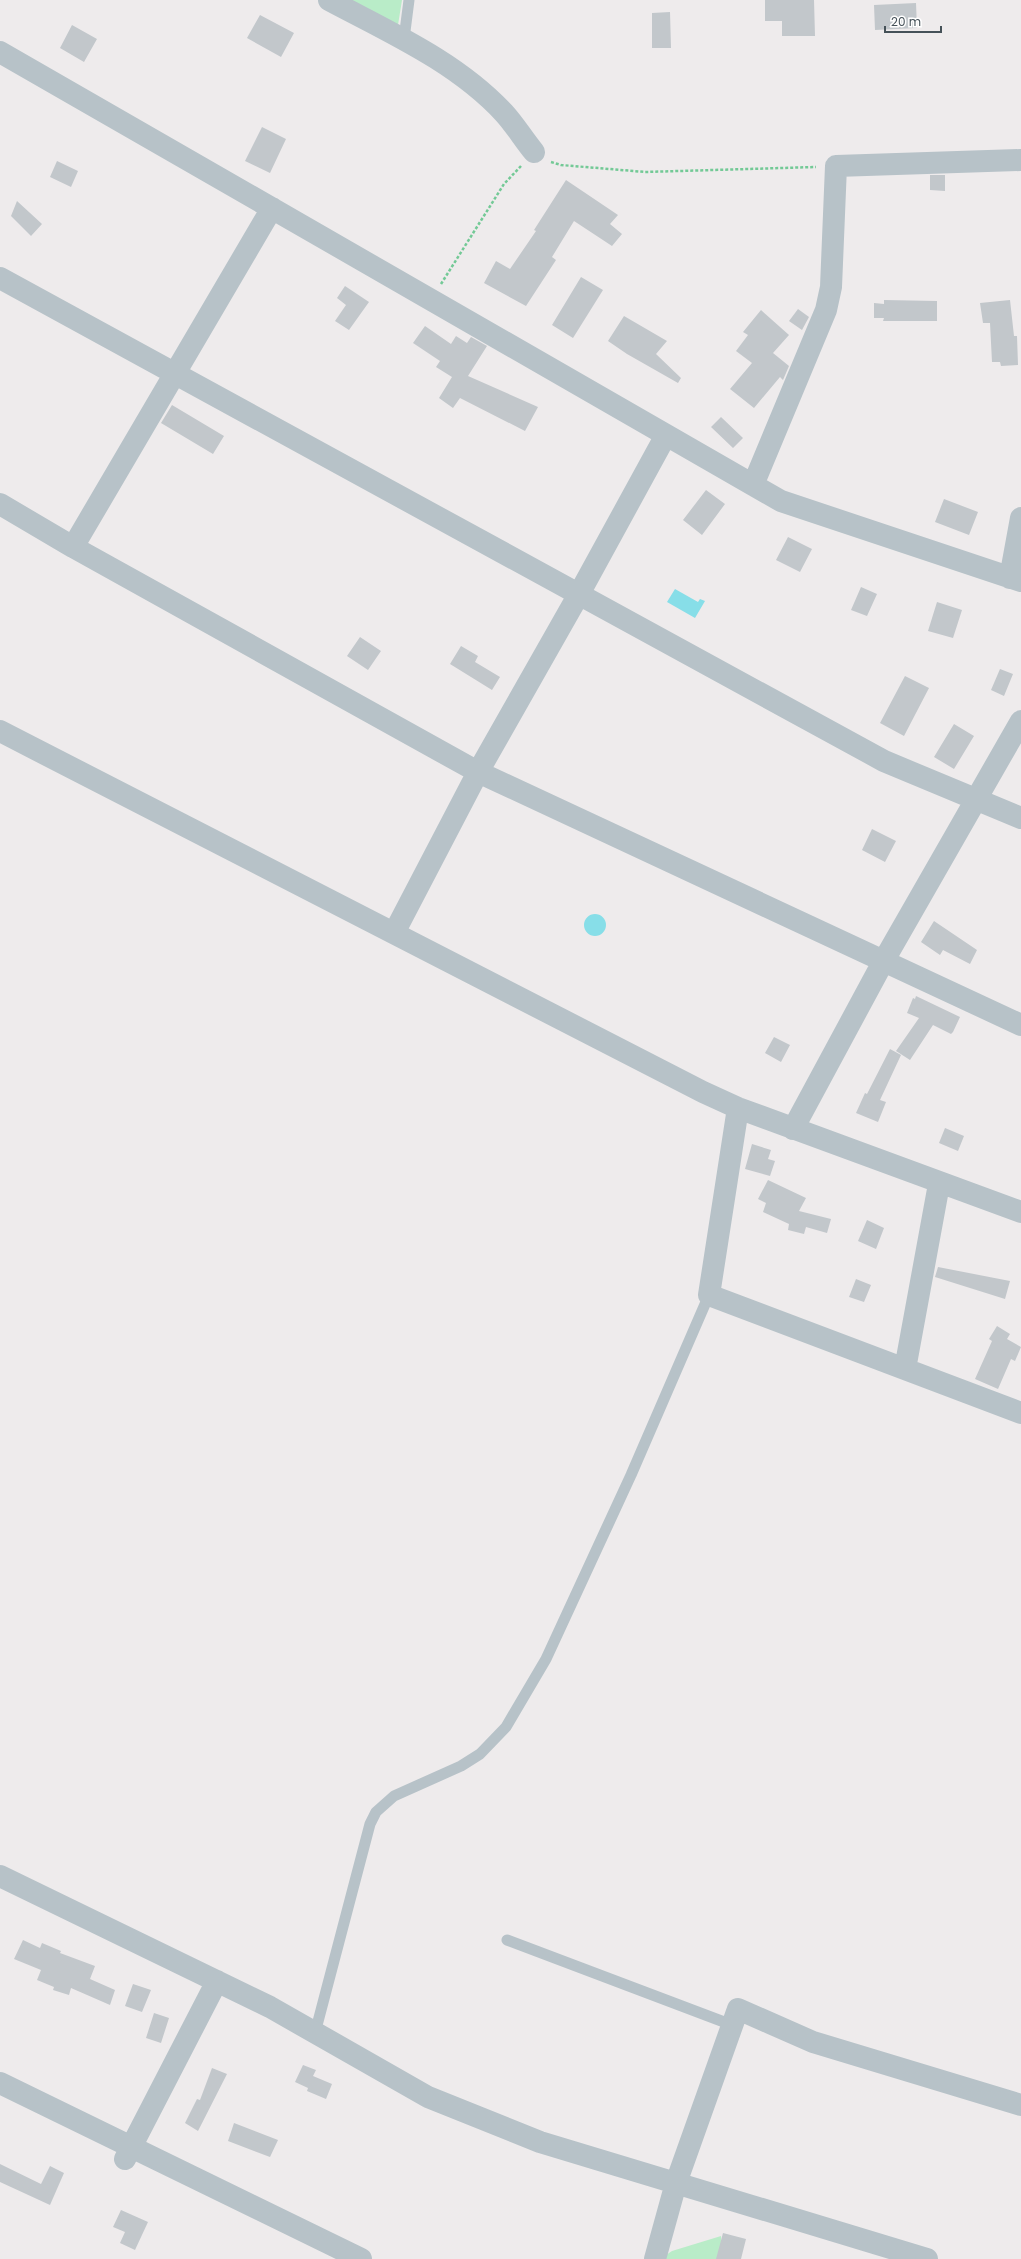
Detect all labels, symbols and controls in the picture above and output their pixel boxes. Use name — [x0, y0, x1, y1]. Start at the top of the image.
scale bar — [885, 8, 941, 34]
text: 20 m — [891, 13, 921, 30]

